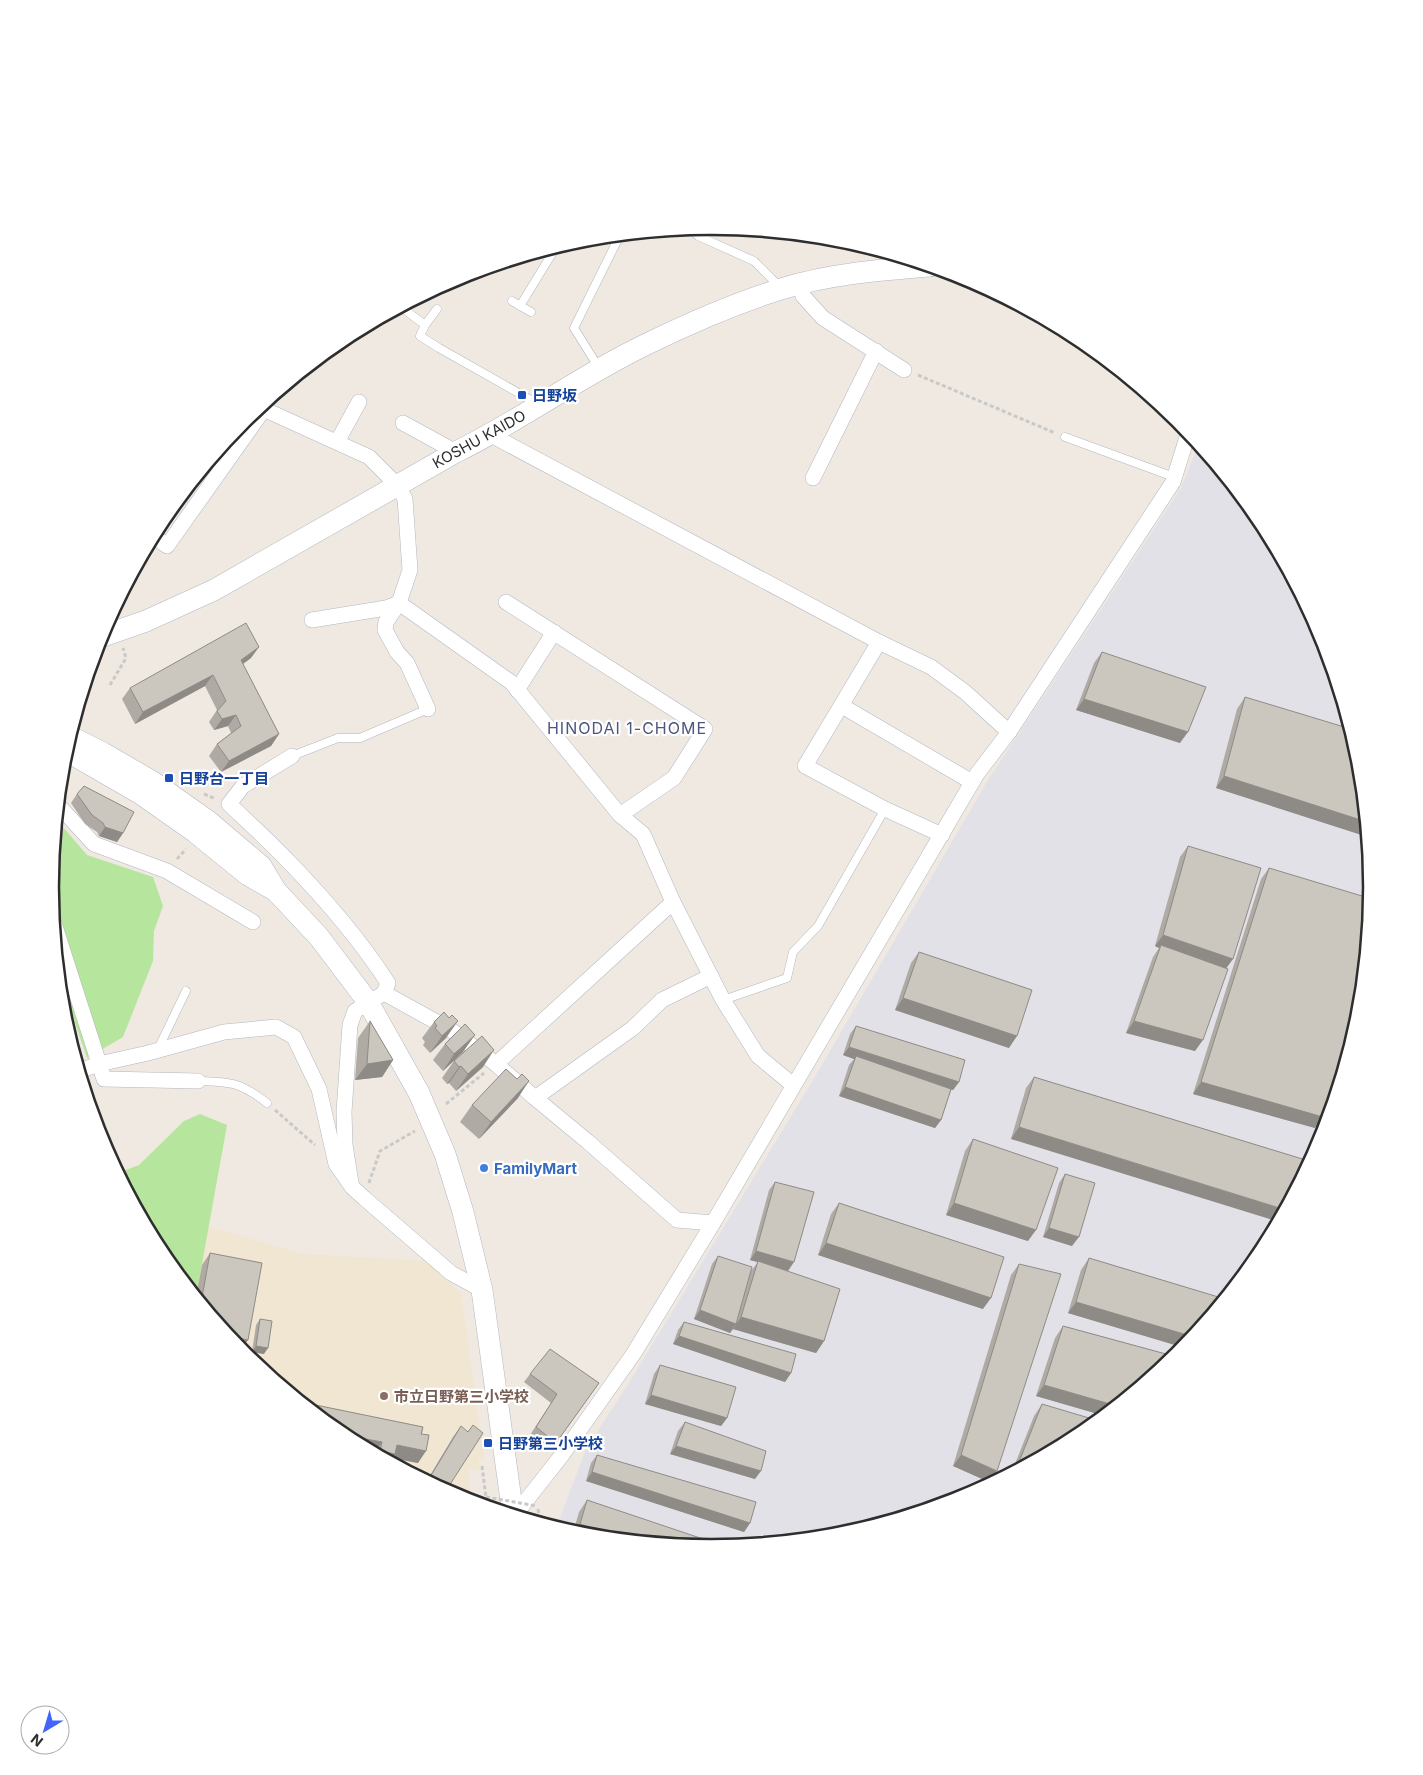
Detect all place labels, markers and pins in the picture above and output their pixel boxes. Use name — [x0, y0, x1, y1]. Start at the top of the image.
place label: 日野坂 — [532, 386, 577, 405]
marker: 日野坂 — [516, 389, 528, 401]
place label: 日野台一丁目 — [179, 769, 269, 788]
marker: 日野台一丁目 — [163, 772, 175, 784]
place label: FamilyMart — [494, 1159, 577, 1178]
marker: FamilyMart — [478, 1162, 490, 1174]
place label: 市立日野第三小学校 — [394, 1387, 529, 1406]
marker: 市立日野第三小学校 — [378, 1390, 390, 1402]
place label: 日野第三小学校 — [498, 1434, 603, 1453]
marker: 日野第三小学校 — [482, 1437, 494, 1449]

